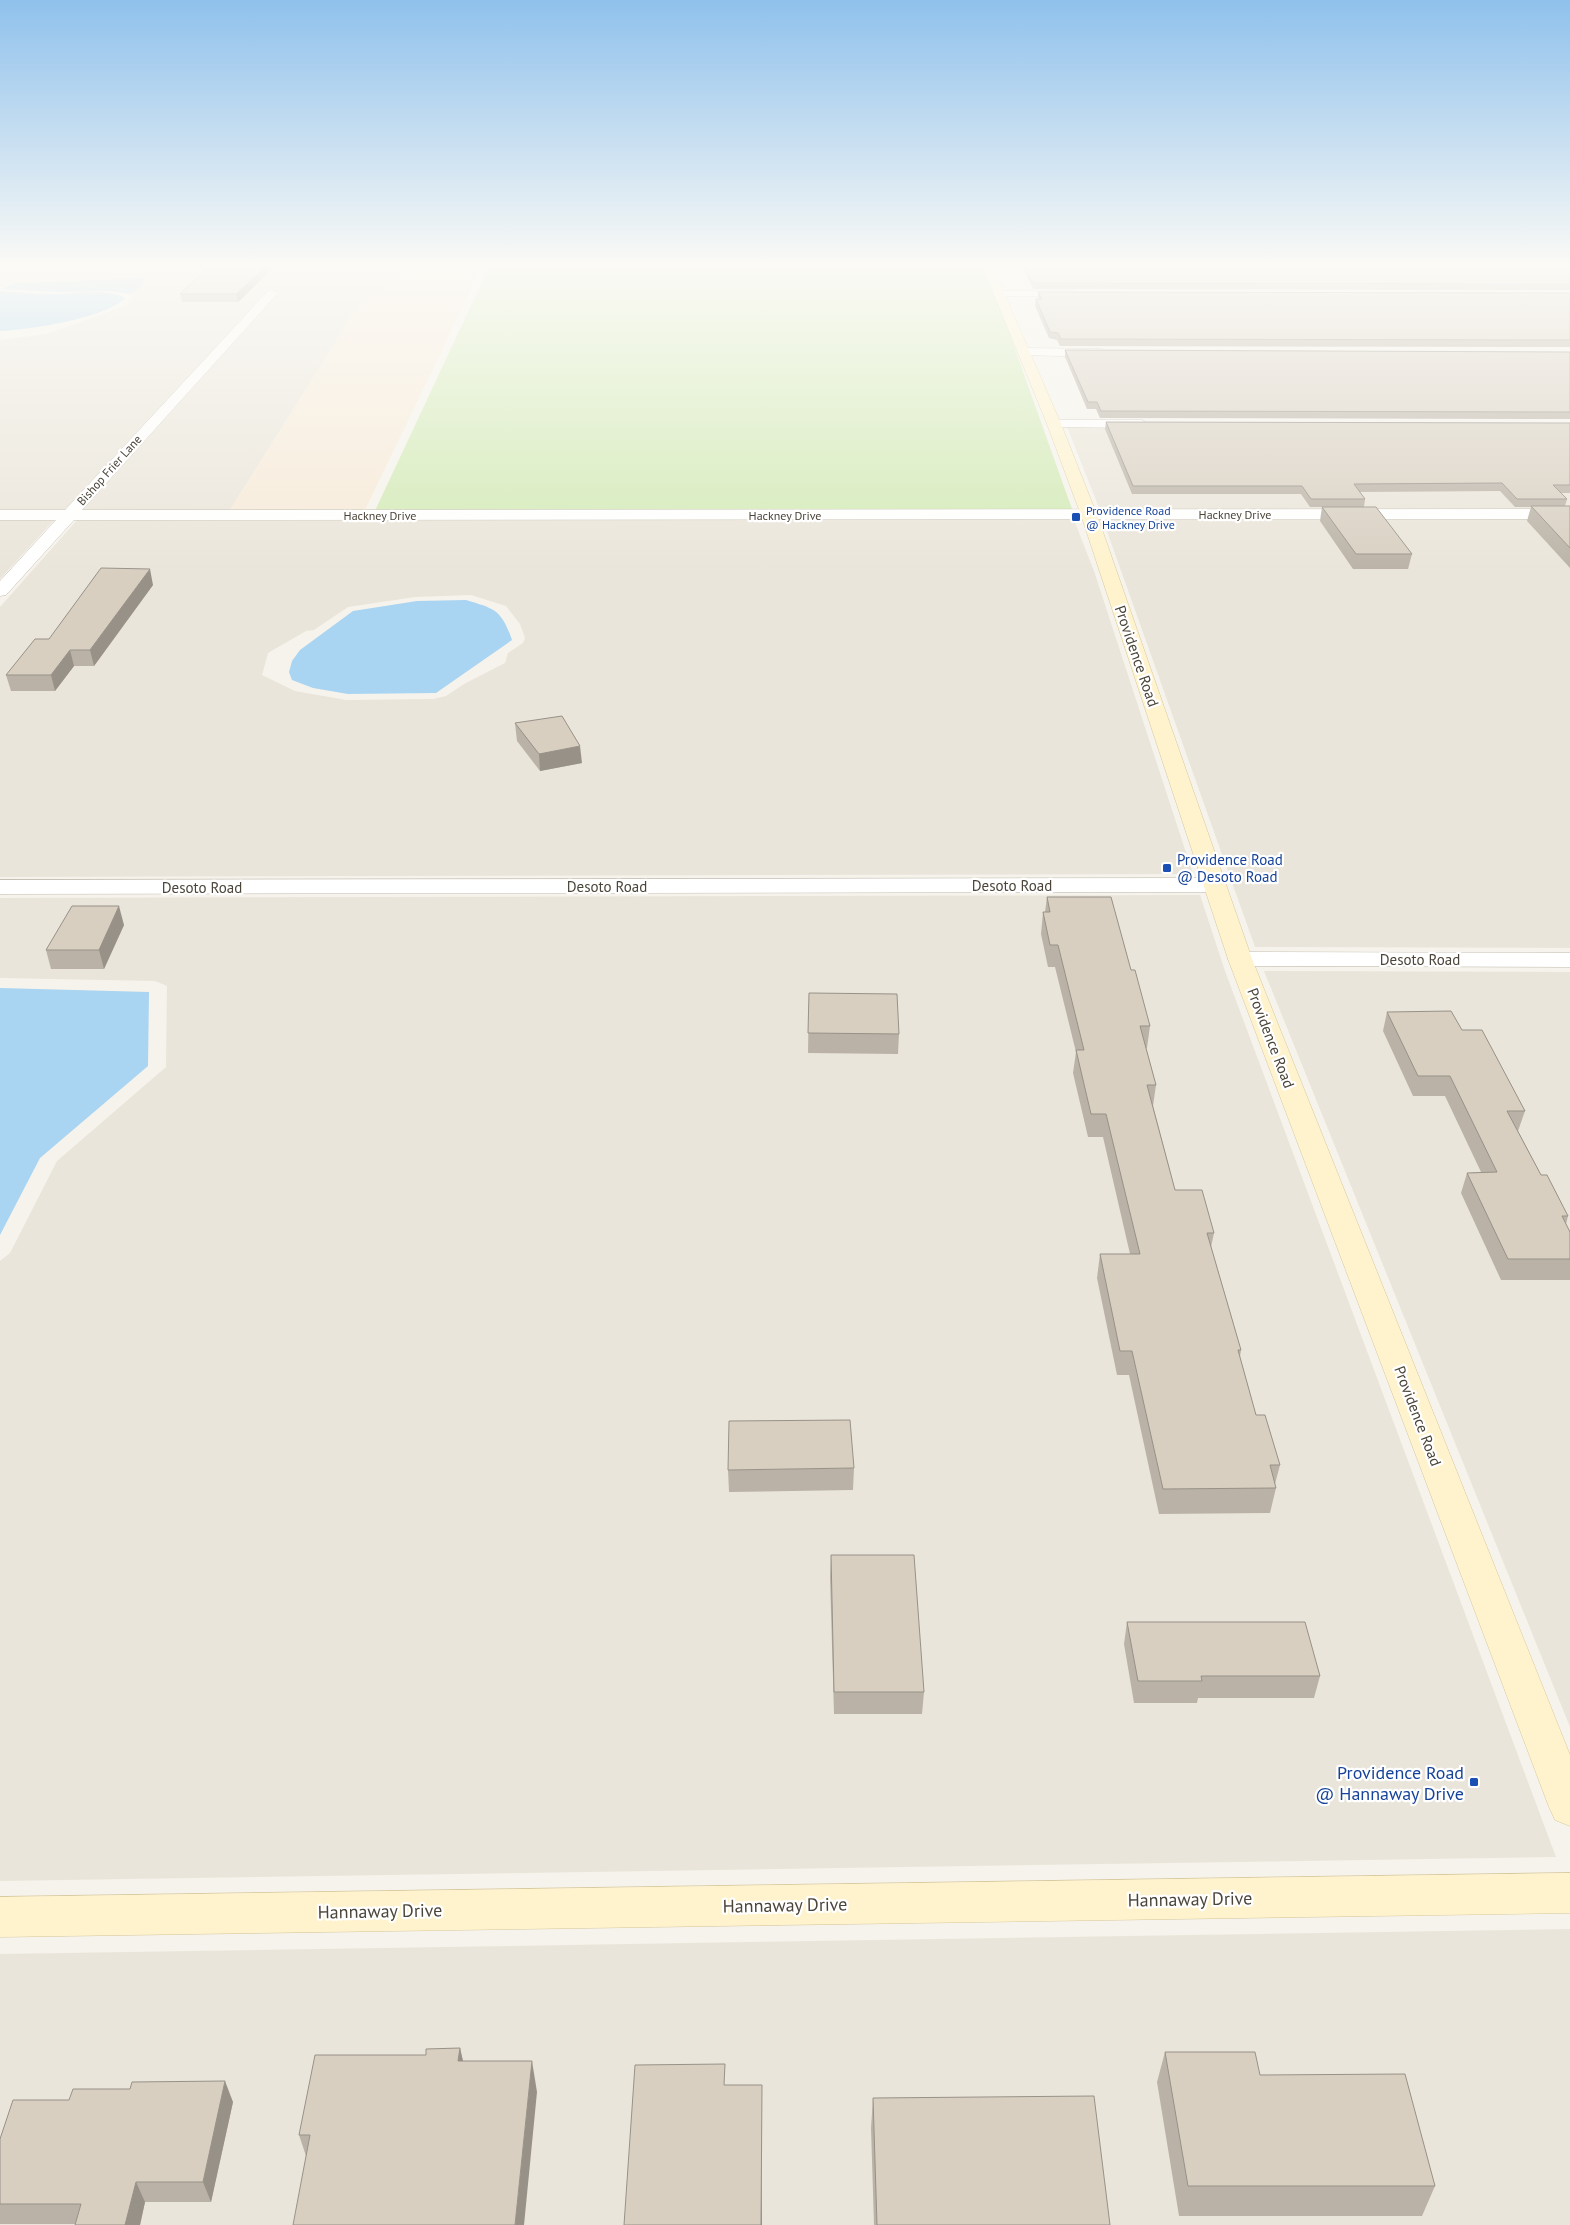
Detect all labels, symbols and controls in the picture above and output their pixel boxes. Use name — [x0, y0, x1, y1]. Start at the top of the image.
street label: Bishop Frier Lane — [74, 432, 144, 508]
place label: Providence Road @ Hackney Drive — [1086, 503, 1175, 532]
street label: Hackney Drive — [1199, 507, 1271, 522]
street label: Hackney Drive — [344, 508, 416, 523]
street label: Hackney Drive — [749, 508, 821, 523]
marker: Providence Road @ Hackney Drive — [1070, 511, 1082, 523]
street label: Providence Road — [1111, 603, 1163, 709]
place label: Providence Road @ Desoto Road — [1177, 850, 1283, 886]
marker: Providence Road @ Desoto Road — [1161, 862, 1173, 874]
street label: Desoto Road — [972, 876, 1052, 895]
street label: Desoto Road — [567, 877, 647, 896]
street label: Desoto Road — [162, 878, 242, 897]
street label: Desoto Road — [1380, 950, 1460, 969]
street label: Providence Road — [1243, 985, 1299, 1091]
street label: Providence Road — [1390, 1363, 1446, 1469]
place label: Providence Road @ Hannaway Drive — [1315, 1761, 1464, 1805]
marker: Providence Road @ Hannaway Drive — [1468, 1776, 1480, 1788]
street label: Hannaway Drive — [1127, 1886, 1253, 1912]
street label: Hannaway Drive — [722, 1892, 848, 1918]
street label: Hannaway Drive — [317, 1898, 443, 1924]

